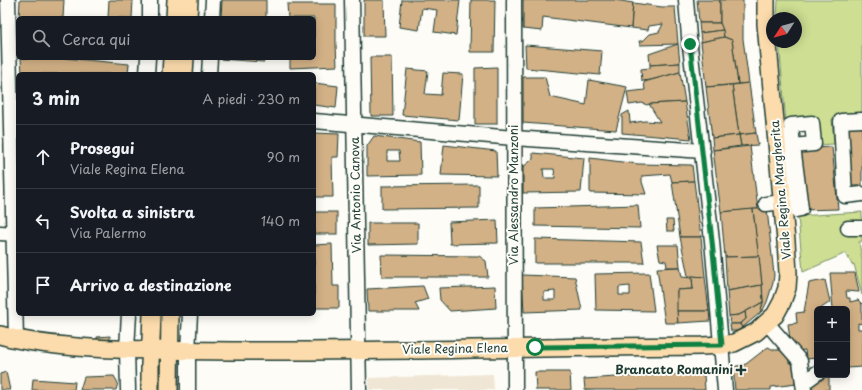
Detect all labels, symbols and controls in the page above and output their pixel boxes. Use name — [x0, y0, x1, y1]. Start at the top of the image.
north arrow — [766, 12, 802, 48]
search box — [16, 16, 316, 60]
icon: search — [30, 27, 52, 49]
text: Cerca qui — [62, 27, 130, 50]
route end — [681, 35, 699, 53]
text: 3 min — [32, 85, 80, 111]
text: A piedi · 230 m — [203, 89, 300, 108]
street label: Viale Regina Margherita — [765, 119, 795, 260]
street label: Via Alessandro Manzoni — [504, 125, 522, 265]
text: Prosegui — [70, 136, 134, 159]
street label: Via Antonio Canova — [345, 136, 365, 253]
icon: ahead — [32, 146, 54, 168]
text: 90 m — [267, 147, 300, 166]
text: Viale Regina Elena — [70, 159, 185, 178]
text: Svolta a sinistra — [70, 200, 195, 223]
icon: left — [32, 210, 54, 232]
text: 140 m — [261, 211, 300, 230]
text: Via Palermo — [70, 223, 146, 242]
text: Arrivo a destinazione — [70, 273, 232, 296]
icon: arrive — [32, 274, 54, 296]
map controls — [814, 306, 850, 378]
button: + — [814, 306, 850, 342]
street label: Viale Regina Elena — [402, 338, 509, 358]
route start — [526, 338, 544, 356]
button: − — [814, 342, 850, 378]
place label: Brancato Romanini — [615, 360, 734, 378]
marker: Brancato Romanini — [736, 365, 746, 375]

